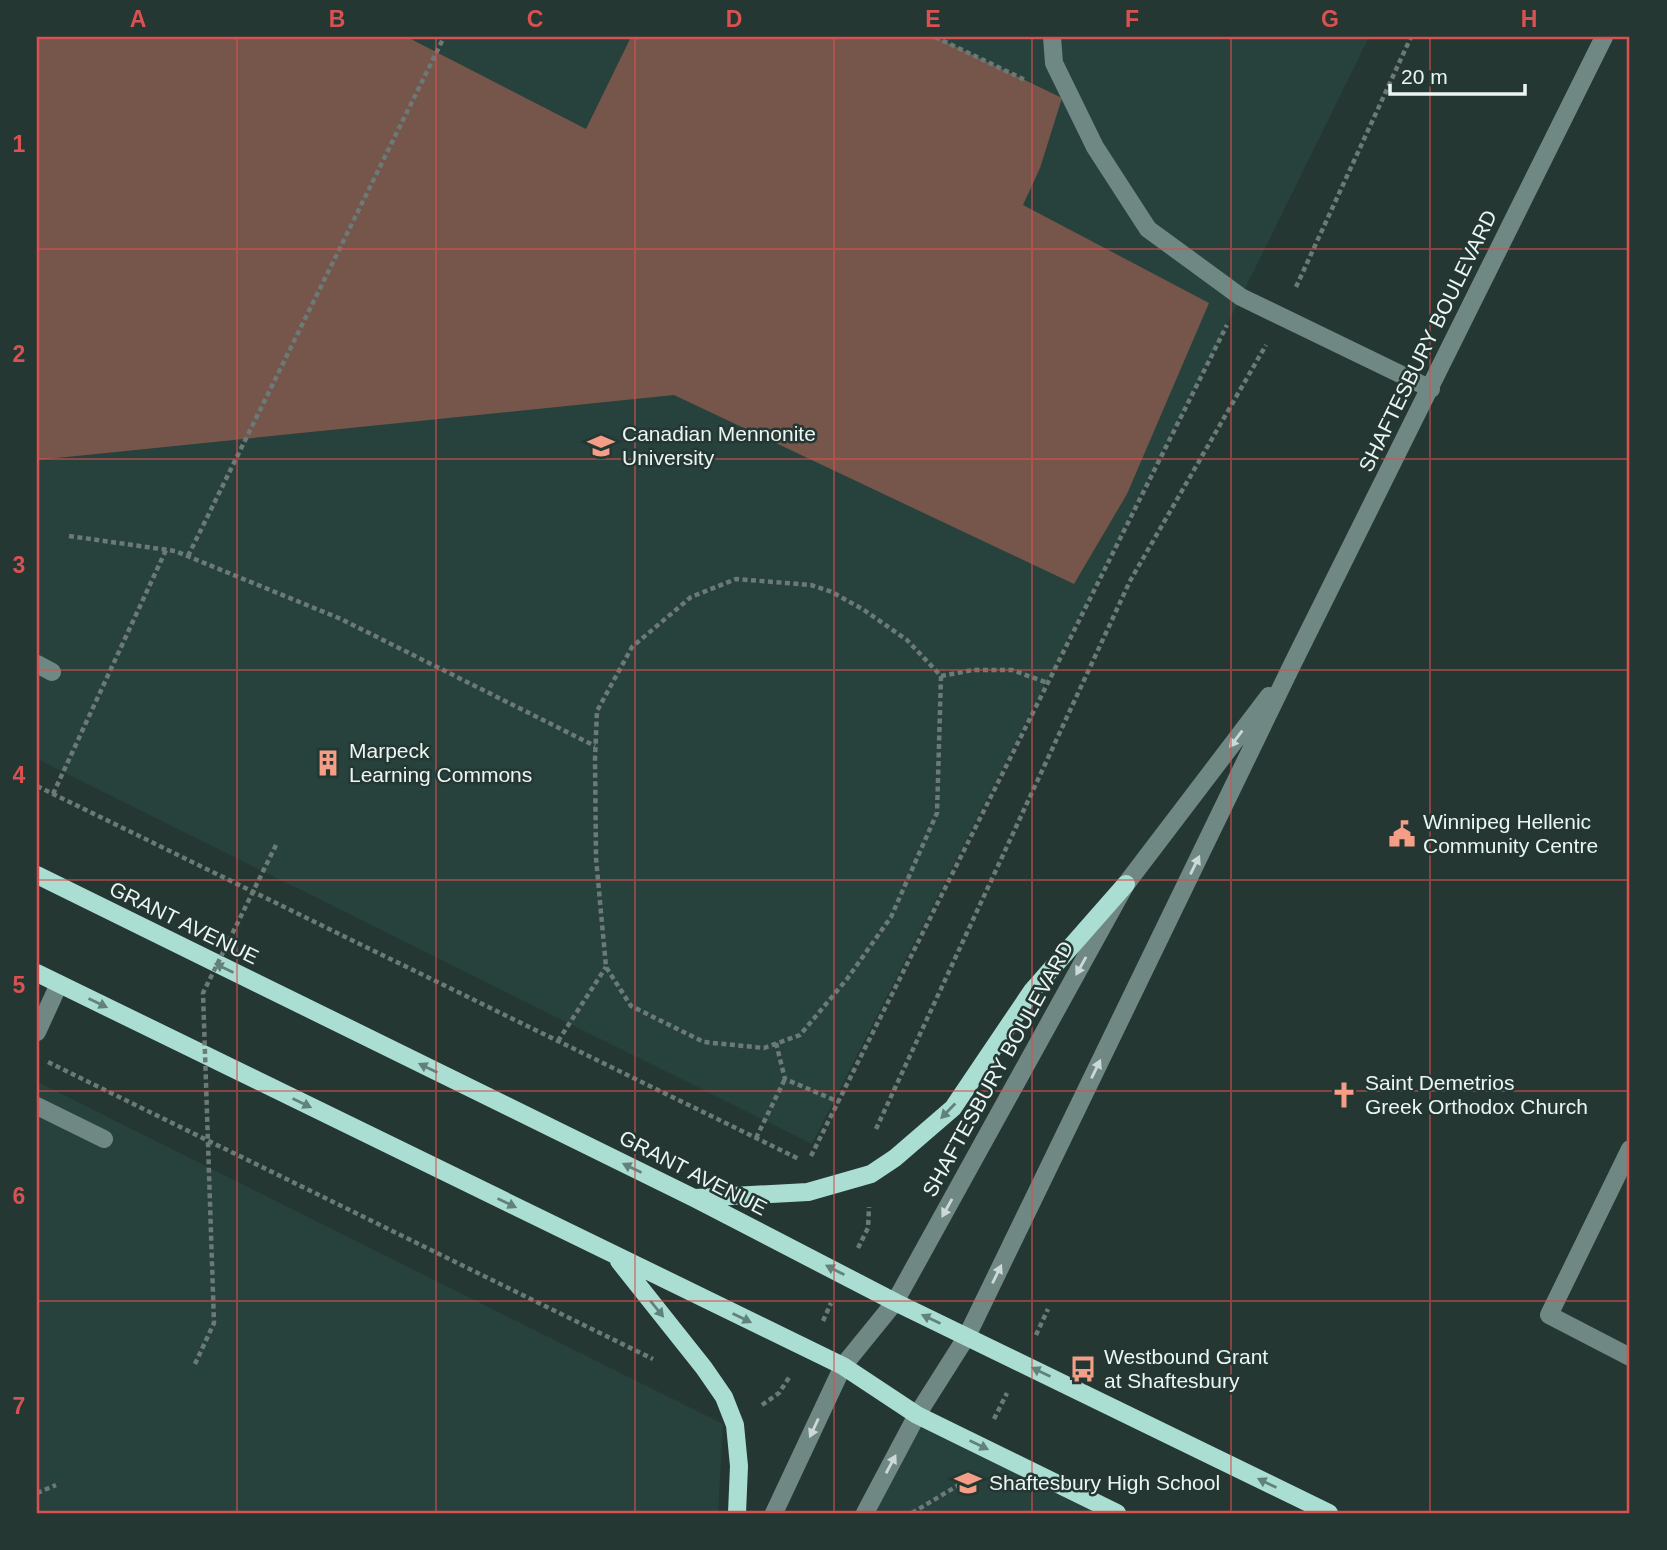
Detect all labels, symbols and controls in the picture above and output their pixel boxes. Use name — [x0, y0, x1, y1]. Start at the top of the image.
text: A — [130, 6, 146, 32]
text: B — [329, 6, 345, 32]
text: C — [527, 6, 543, 32]
text: D — [726, 6, 742, 32]
text: E — [925, 6, 941, 32]
text: F — [1125, 6, 1139, 32]
text: G — [1321, 6, 1339, 32]
text: H — [1521, 6, 1537, 32]
scale bar — [1390, 52, 1525, 96]
text: 20 m — [1401, 65, 1448, 88]
text: 1 — [13, 131, 26, 157]
street label: SHAFTESBURY BOULEVARD — [1354, 206, 1501, 475]
text: 2 — [13, 341, 25, 367]
place label: Canadian Mennonite University — [622, 422, 816, 469]
school or university icon: Canadian Mennonite University — [586, 431, 616, 461]
text: 3 — [13, 552, 25, 578]
one-way arrow — [1230, 730, 1244, 748]
place label: Marpeck Learning Commons — [349, 739, 532, 786]
building icon: Marpeck Learning Commons — [313, 748, 343, 778]
text: 4 — [13, 762, 26, 788]
place label: Winnipeg Hellenic Community Centre — [1423, 810, 1598, 857]
public building icon: Winnipeg Hellenic Community Centre — [1387, 819, 1417, 849]
one-way arrow — [1190, 855, 1201, 875]
street label: GRANT AVENUE — [106, 877, 262, 969]
street label: SHAFTESBURY BOULEVARD — [918, 937, 1077, 1200]
one-way arrow — [1075, 956, 1087, 975]
one-way arrow — [214, 962, 234, 973]
text: 5 — [13, 972, 26, 998]
one-way arrow — [88, 998, 108, 1009]
one-way arrow — [1091, 1059, 1102, 1080]
one-way arrow — [418, 1062, 438, 1073]
place label: Saint Demetrios Greek Orthodox Church — [1365, 1071, 1588, 1118]
church icon: Saint Demetrios Greek Orthodox Church — [1329, 1080, 1359, 1110]
one-way arrow — [292, 1098, 312, 1109]
one-way arrow — [941, 1102, 957, 1119]
street label: GRANT AVENUE — [616, 1125, 771, 1220]
one-way arrow — [622, 1163, 642, 1174]
text: 6 — [13, 1183, 25, 1209]
one-way arrow — [497, 1198, 517, 1209]
one-way arrow — [941, 1198, 953, 1217]
one-way arrow — [991, 1264, 1002, 1284]
one-way arrow — [825, 1265, 845, 1276]
one-way arrow — [649, 1301, 664, 1318]
one-way arrow — [732, 1312, 752, 1324]
one-way arrow — [921, 1313, 941, 1324]
place label: Westbound Grant at Shaftesbury — [1104, 1345, 1268, 1392]
bus stop icon: Westbound Grant at Shaftesbury — [1068, 1354, 1098, 1384]
one-way arrow — [1031, 1366, 1051, 1377]
text: 7 — [13, 1393, 25, 1419]
one-way arrow — [809, 1418, 820, 1438]
one-way arrow — [969, 1440, 989, 1451]
one-way arrow — [885, 1455, 897, 1474]
school or university icon: Shaftesbury High School — [953, 1468, 983, 1498]
place label: Shaftesbury High School — [989, 1471, 1220, 1494]
one-way arrow — [1257, 1477, 1277, 1489]

